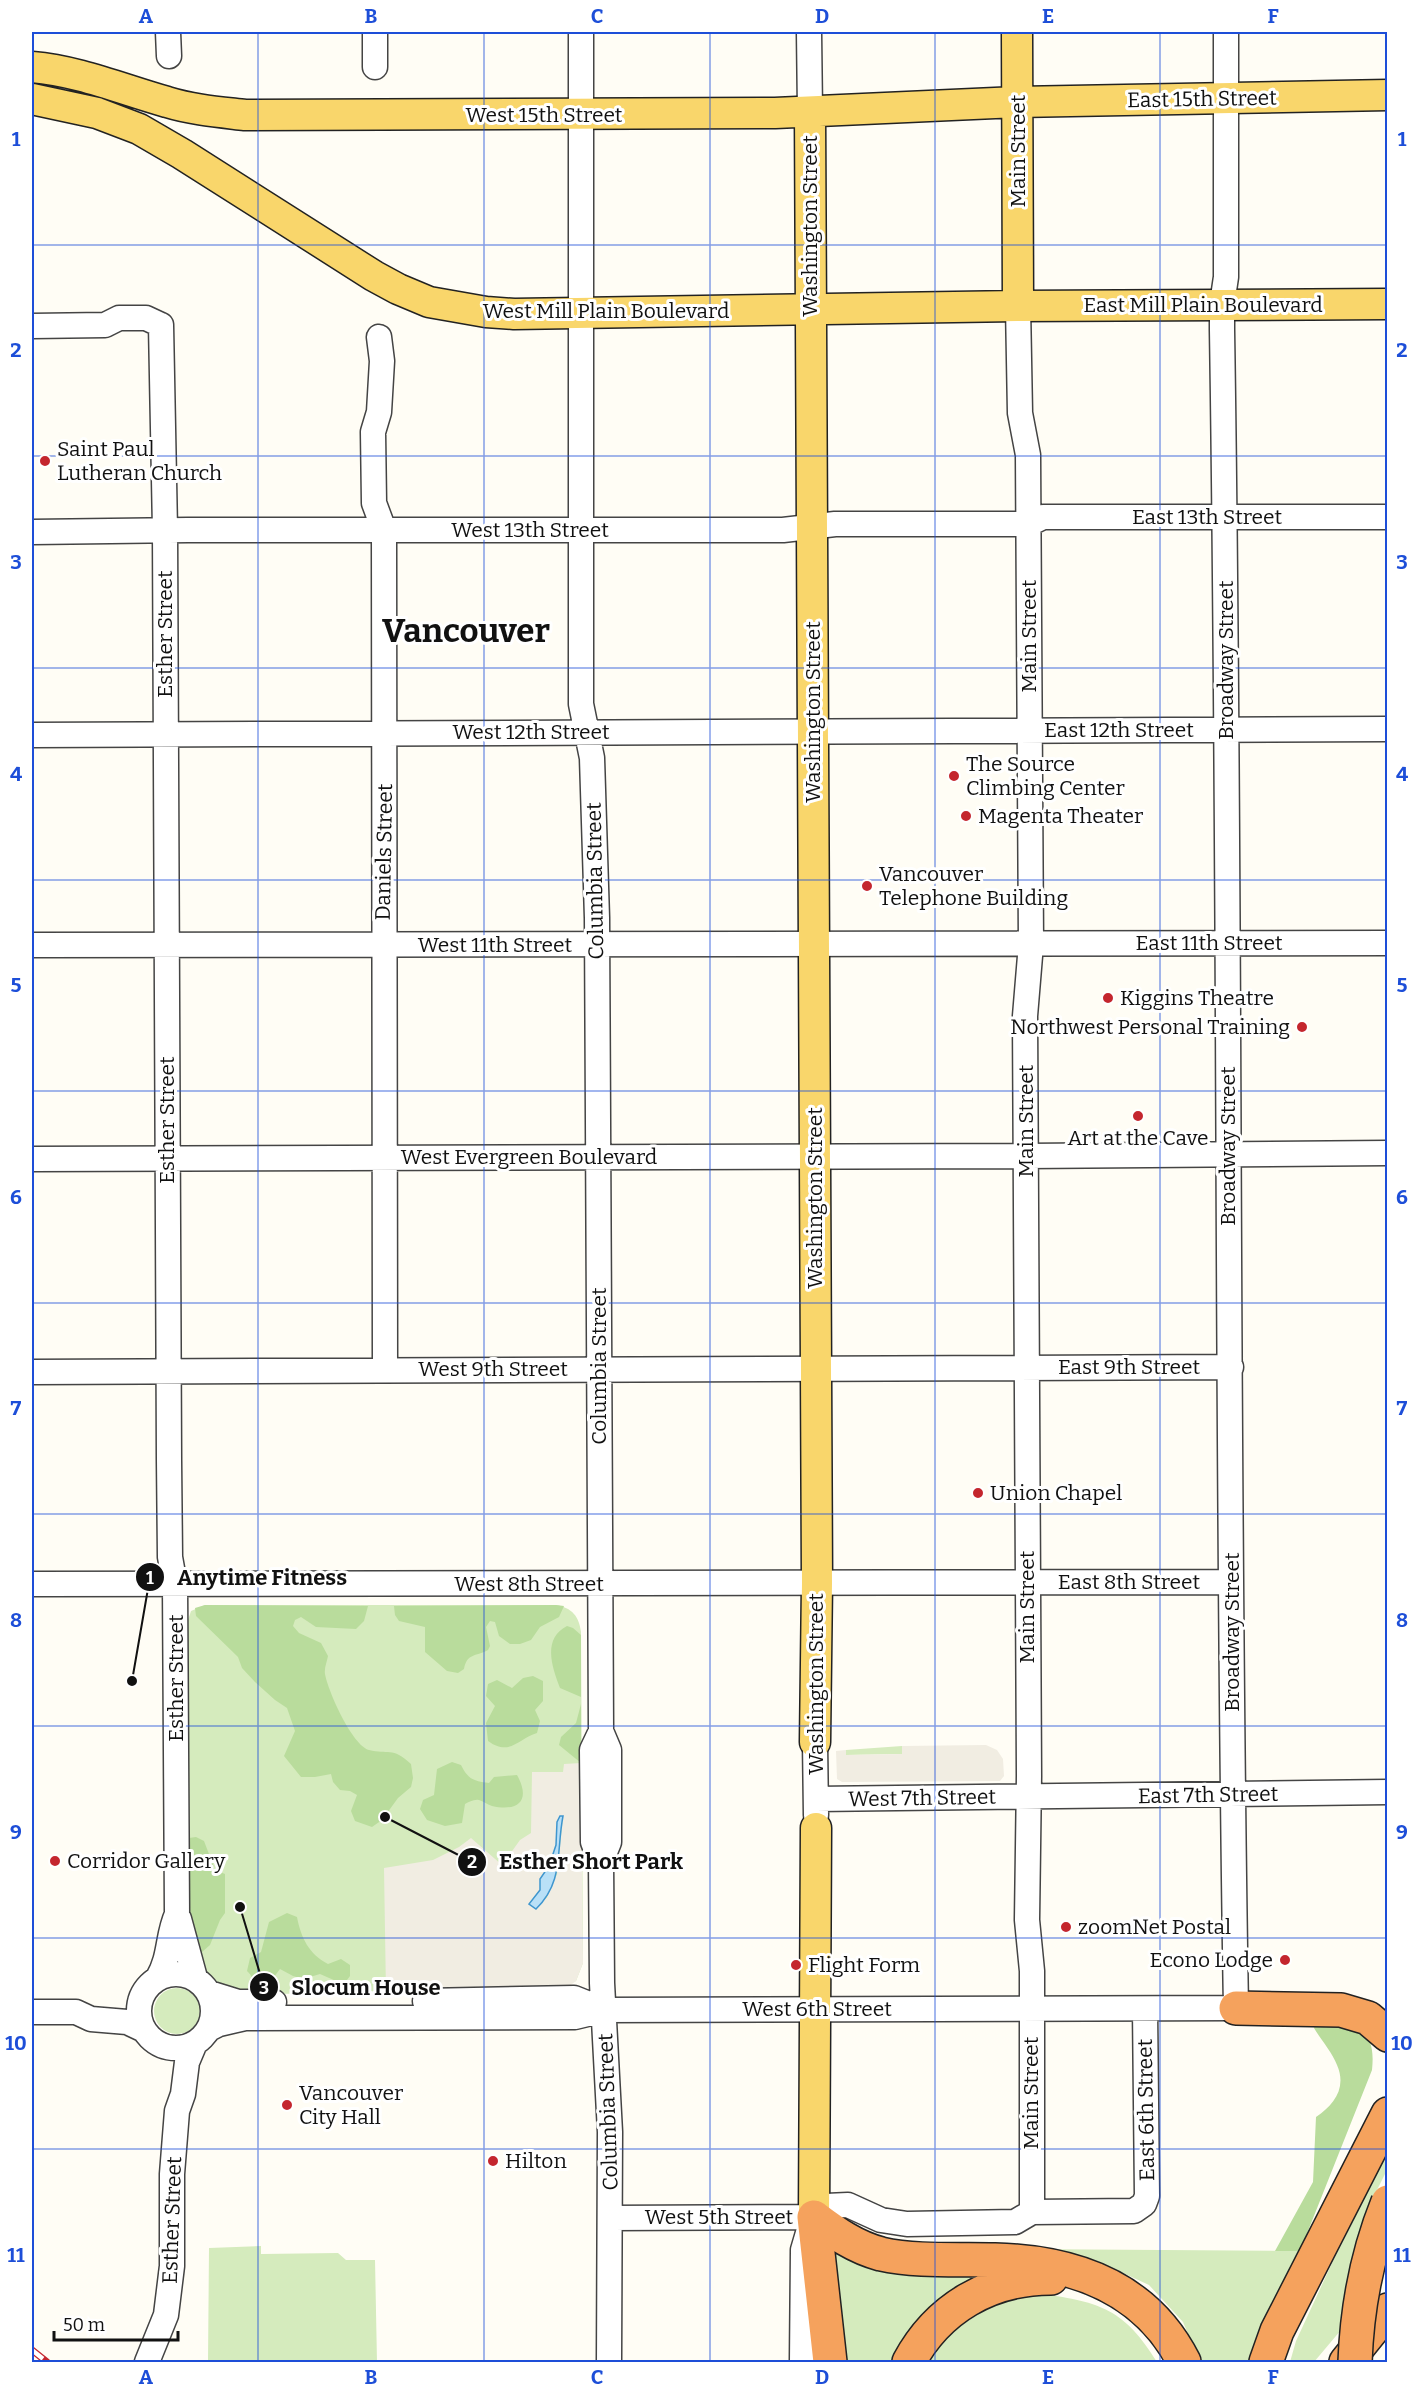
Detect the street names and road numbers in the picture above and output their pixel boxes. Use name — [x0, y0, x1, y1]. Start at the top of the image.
street label: East 15th Street — [1127, 85, 1277, 113]
street label: Main Street — [1005, 94, 1031, 207]
street label: West 15th Street — [466, 102, 623, 128]
street label: Washington Street — [797, 135, 823, 317]
street label: East Mill Plain Boulevard — [1083, 292, 1323, 318]
street label: West Mill Plain Boulevard — [483, 298, 729, 324]
street label: East 13th Street — [1132, 504, 1283, 530]
street label: West 13th Street — [451, 517, 609, 543]
street label: Esther Street — [152, 570, 178, 698]
street label: Main Street — [1016, 579, 1042, 692]
street label: Broadway Street — [1213, 580, 1239, 740]
street label: Washington Street — [800, 621, 826, 803]
street label: East 12th Street — [1044, 717, 1194, 743]
street label: West 12th Street — [452, 719, 610, 745]
street label: Daniels Street — [370, 783, 398, 921]
street label: Columbia Street — [581, 802, 609, 960]
street label: East 11th Street — [1136, 930, 1283, 956]
street label: West 11th Street — [418, 932, 573, 958]
street label: Esther Street — [154, 1056, 180, 1184]
street label: Main Street — [1013, 1064, 1039, 1177]
street label: Broadway Street — [1215, 1066, 1241, 1226]
street label: Washington Street — [802, 1107, 828, 1289]
street label: West Evergreen Boulevard — [401, 1144, 657, 1170]
street label: Columbia Street — [586, 1287, 612, 1445]
street label: East 9th Street — [1058, 1354, 1201, 1380]
street label: West 9th Street — [418, 1356, 568, 1382]
street label: Main Street — [1014, 1550, 1040, 1663]
street label: Broadway Street — [1219, 1552, 1245, 1712]
street label: East 8th Street — [1058, 1569, 1201, 1595]
street label: West 8th Street — [454, 1571, 604, 1597]
street label: Washington Street — [803, 1593, 829, 1775]
street label: Esther Street — [163, 1614, 189, 1742]
street label: East 7th Street — [1138, 1781, 1279, 1809]
street label: West 7th Street — [848, 1784, 996, 1812]
street label: West 6th Street — [742, 1996, 892, 2022]
street label: Columbia Street — [592, 2033, 624, 2191]
street label: Main Street — [1018, 2036, 1044, 2149]
street label: East 6th Street — [1132, 2038, 1160, 2181]
street label: Esther Street — [157, 2155, 187, 2284]
street label: West 5th Street — [645, 2204, 794, 2230]

